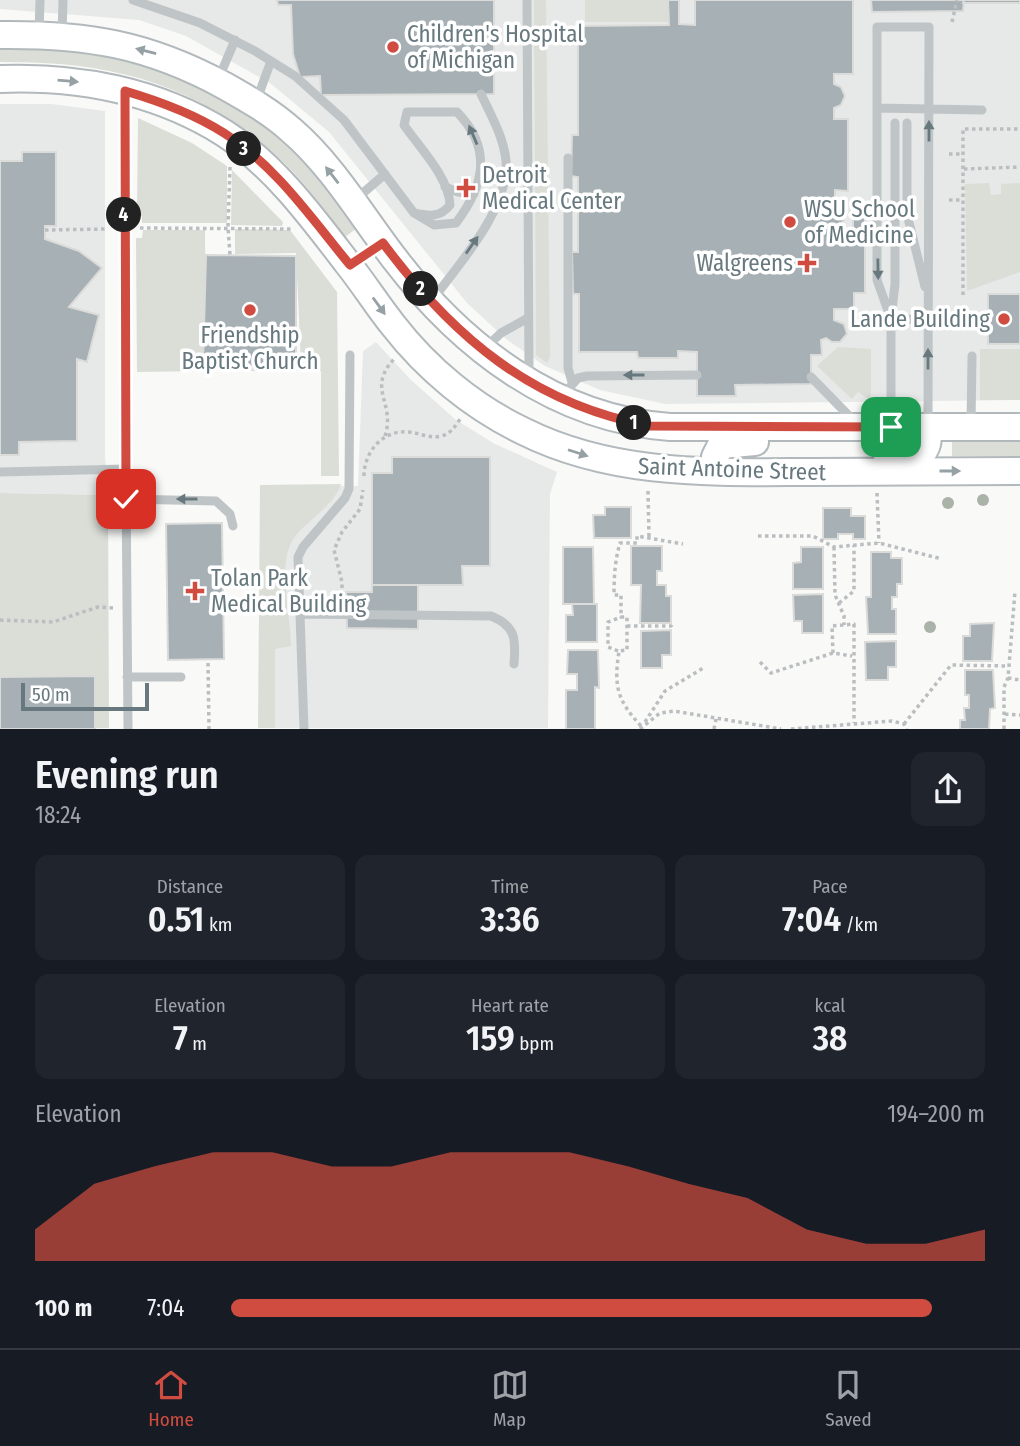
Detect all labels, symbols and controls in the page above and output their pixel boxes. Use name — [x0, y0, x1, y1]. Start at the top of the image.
place label: Children's Hospital of Michigan — [407, 20, 583, 74]
marker: Children's Hospital of Michigan — [385, 39, 401, 55]
one-way arrow — [135, 45, 157, 56]
one-way arrow — [57, 76, 79, 87]
one-way arrow — [923, 120, 935, 142]
one-way arrow — [467, 125, 479, 145]
pin: 3 — [226, 132, 262, 166]
text: 3 — [239, 137, 248, 160]
place label: Detroit Medical Center — [482, 161, 621, 215]
one-way arrow — [325, 166, 339, 184]
marker: Detroit Medical Center — [456, 178, 476, 198]
place label: WSU School of Medicine — [804, 195, 915, 249]
pin: 4 — [106, 198, 142, 232]
text: 4 — [119, 203, 128, 226]
marker: WSU School of Medicine — [782, 214, 798, 230]
one-way arrow — [465, 236, 479, 254]
place label: Walgreens — [696, 249, 793, 277]
marker: Walgreens — [799, 255, 815, 271]
one-way arrow — [872, 258, 884, 280]
pin: 2 — [404, 272, 438, 306]
text: 2 — [416, 277, 425, 300]
one-way arrow — [372, 297, 386, 315]
marker: Friendship Baptist Church — [242, 302, 258, 318]
place label: Lande Building — [850, 305, 990, 333]
marker: Lande Building — [996, 311, 1012, 327]
place label: Friendship Baptist Church — [181, 321, 319, 375]
one-way arrow — [922, 348, 934, 370]
one-way arrow — [623, 369, 645, 381]
pin — [861, 397, 921, 457]
pin: 1 — [616, 406, 652, 440]
icon: arrive — [872, 408, 910, 446]
text: 1 — [629, 411, 638, 434]
one-way arrow — [567, 448, 588, 459]
street label: Saint Antoine Street — [637, 452, 827, 486]
one-way arrow — [940, 465, 962, 477]
pin — [96, 469, 156, 529]
icon: check — [107, 480, 145, 518]
one-way arrow — [175, 493, 197, 505]
place label: Tolan Park Medical Building — [211, 564, 367, 618]
marker: Tolan Park Medical Building — [185, 581, 205, 601]
scale bar — [21, 680, 149, 711]
text: 50 m — [32, 683, 70, 706]
text: Evening run — [35, 752, 219, 798]
button: share — [911, 752, 985, 826]
text: 18:24 — [35, 801, 81, 829]
text: Distance — [157, 875, 223, 898]
text: Time — [491, 875, 529, 898]
text: Pace — [812, 875, 848, 898]
text: 0.51 — [148, 898, 204, 940]
text: 3:36 — [480, 898, 540, 940]
text: 7:04 — [782, 898, 841, 940]
text: km — [204, 913, 232, 936]
text: /km — [841, 913, 878, 936]
text: Elevation — [154, 994, 226, 1017]
text: Heart rate — [471, 994, 549, 1017]
text: kcal — [815, 994, 845, 1017]
text: 7 — [173, 1017, 188, 1059]
text: 159 — [466, 1017, 515, 1059]
text: 38 — [813, 1017, 847, 1059]
text: m — [188, 1032, 207, 1055]
text: bpm — [515, 1032, 554, 1055]
text: Elevation — [35, 1100, 122, 1128]
text: 194–200 m — [887, 1100, 985, 1128]
text: 100 m — [35, 1294, 92, 1322]
text: 7:04 — [147, 1294, 184, 1322]
tab: Home — [148, 1366, 194, 1431]
tab: Map — [491, 1366, 529, 1431]
tab: Saved — [825, 1366, 872, 1431]

